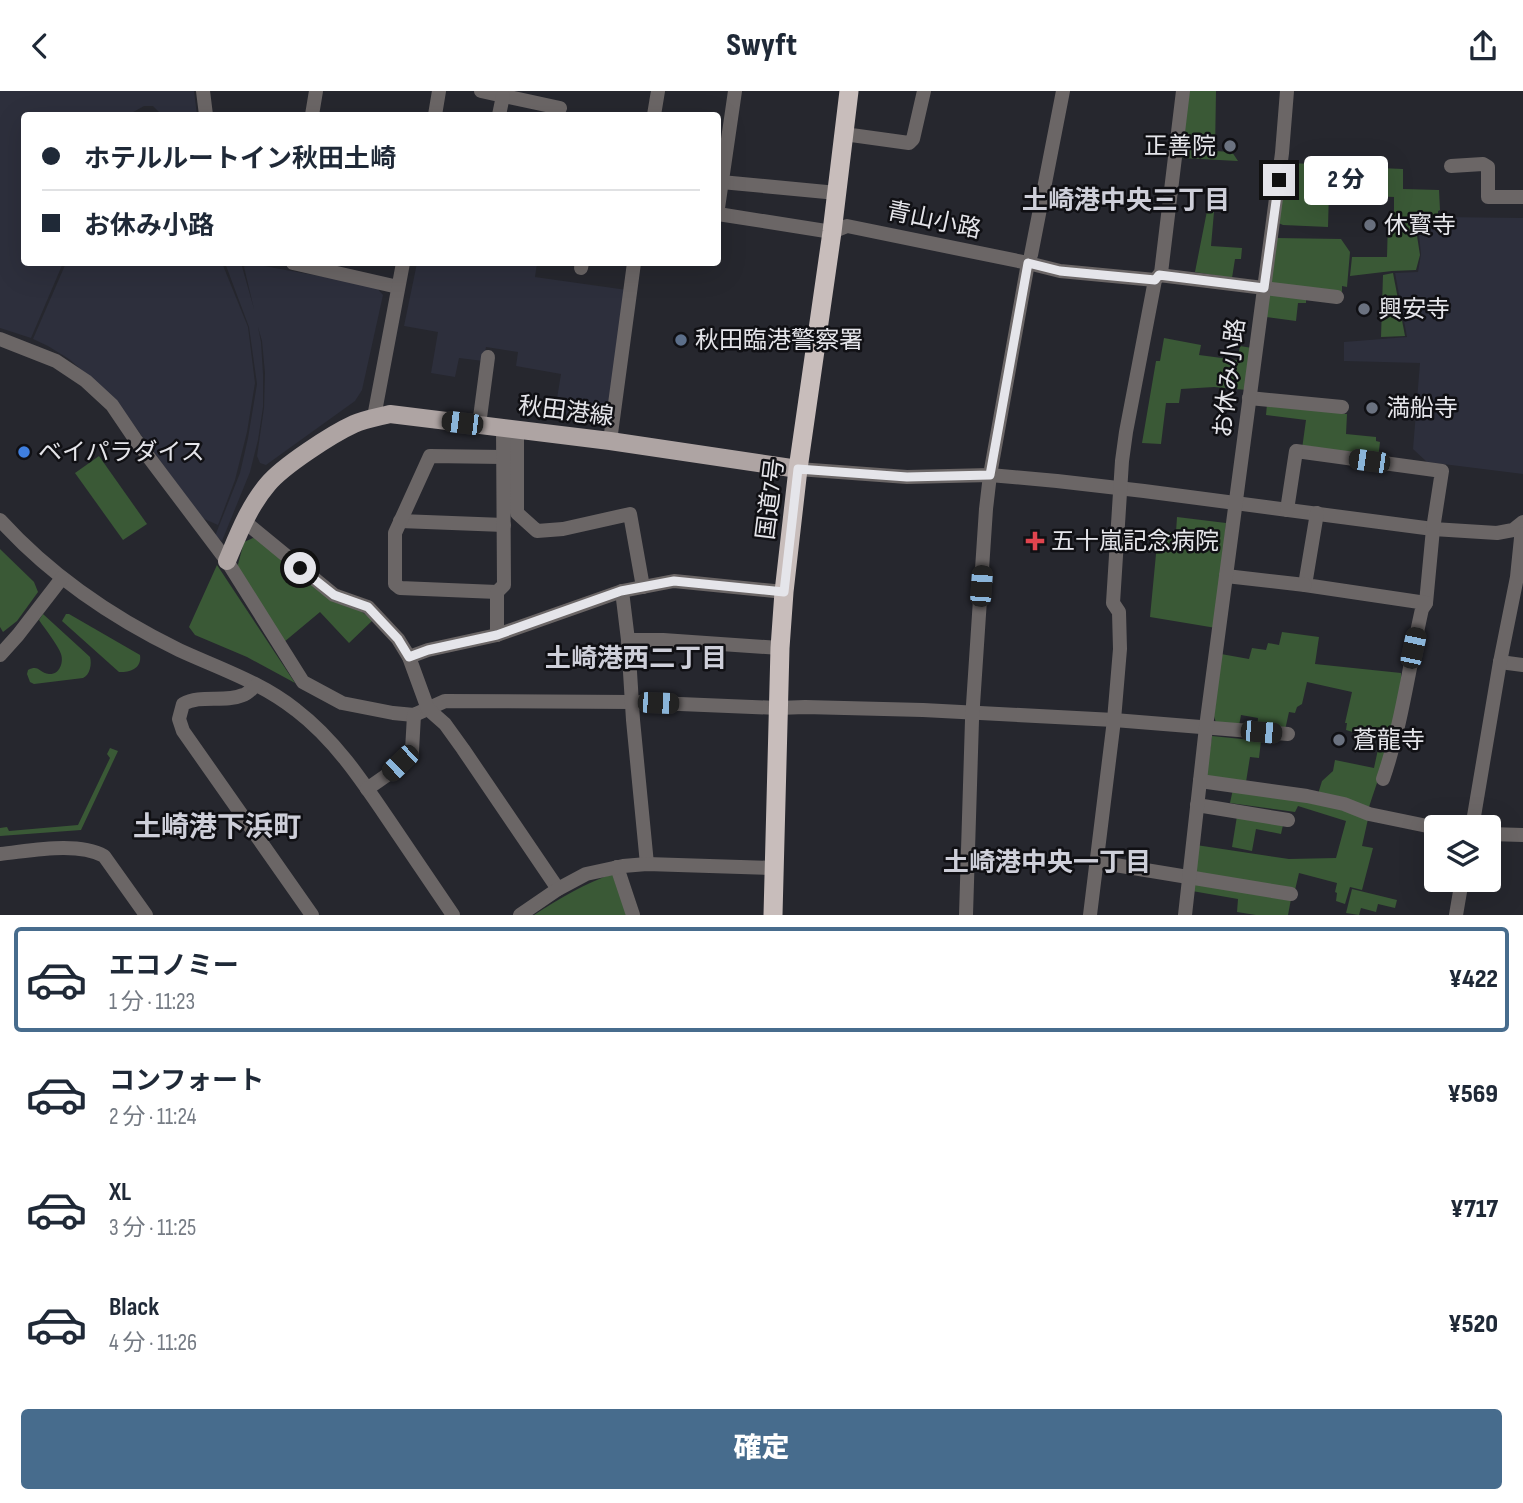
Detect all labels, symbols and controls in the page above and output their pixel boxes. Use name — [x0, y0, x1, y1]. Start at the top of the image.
text: Swyft — [726, 26, 797, 65]
icon: back — [21, 27, 59, 65]
icon: share — [1464, 27, 1502, 65]
place label: 正善院 — [1144, 132, 1216, 161]
marker: 正善院 — [1222, 138, 1238, 154]
text: ホテルルートイン秋田土崎 — [84, 144, 396, 175]
callout: 2 分 — [1304, 155, 1388, 205]
route end — [1263, 164, 1295, 196]
text: 2 分 — [1328, 166, 1364, 194]
district label: 土崎港中央三丁目 — [1022, 186, 1230, 217]
street label: 青山小路 — [884, 196, 984, 245]
text: お休み小路 — [84, 211, 214, 242]
place label: 休寳寺 — [1384, 211, 1456, 240]
marker: 休寳寺 — [1362, 217, 1378, 233]
place label: 興安寺 — [1378, 295, 1450, 324]
marker: 興安寺 — [1356, 301, 1372, 317]
street label: お休み小路 — [1208, 317, 1251, 439]
place label: 秋田臨港警察署 — [695, 326, 863, 355]
marker: 秋田臨港警察署 — [673, 332, 689, 348]
street label: 秋田港線 — [517, 391, 615, 432]
place label: 満船寺 — [1386, 394, 1458, 423]
marker: 満船寺 — [1364, 400, 1380, 416]
car — [440, 410, 485, 436]
place label: ベイパラダイス — [38, 438, 205, 467]
marker: ベイパラダイス — [16, 444, 32, 460]
car — [1347, 448, 1392, 474]
street label: 国道7号 — [751, 457, 790, 541]
place label: 五十嵐記念病院 — [1051, 527, 1219, 556]
marker: 五十嵐記念病院 — [1025, 531, 1045, 551]
route start — [284, 552, 316, 584]
car — [970, 564, 993, 608]
car — [1399, 625, 1428, 671]
district label: 土崎港西二丁目 — [545, 644, 727, 675]
car — [637, 692, 680, 714]
car — [1240, 720, 1283, 744]
place label: 蒼龍寺 — [1353, 726, 1425, 755]
marker: 蒼龍寺 — [1331, 732, 1347, 748]
car — [378, 741, 423, 785]
district label: 土崎港下浜町 — [133, 811, 301, 844]
map controls — [1424, 815, 1501, 892]
button: layers — [1424, 815, 1501, 892]
district label: 土崎港中央一丁目 — [943, 848, 1151, 879]
icon: car — [25, 948, 88, 1011]
text: エコノミー — [109, 951, 239, 982]
text: ¥422 — [1449, 964, 1498, 995]
text: 1 分 · 11:23 — [109, 988, 195, 1016]
icon: car — [25, 1063, 88, 1126]
text: コンフォート — [109, 1066, 264, 1097]
text: ¥569 — [1447, 1079, 1498, 1110]
text: 2 分 · 11:24 — [109, 1103, 196, 1131]
text: XL — [109, 1177, 131, 1208]
icon: car — [25, 1178, 88, 1241]
text: ¥717 — [1450, 1194, 1498, 1225]
text: 3 分 · 11:25 — [109, 1214, 196, 1242]
text: Black — [109, 1292, 159, 1323]
icon: car — [25, 1293, 88, 1356]
text: ¥520 — [1448, 1309, 1498, 1340]
text: 4 分 · 11:26 — [109, 1329, 197, 1357]
button: 確定 — [21, 1409, 1502, 1489]

